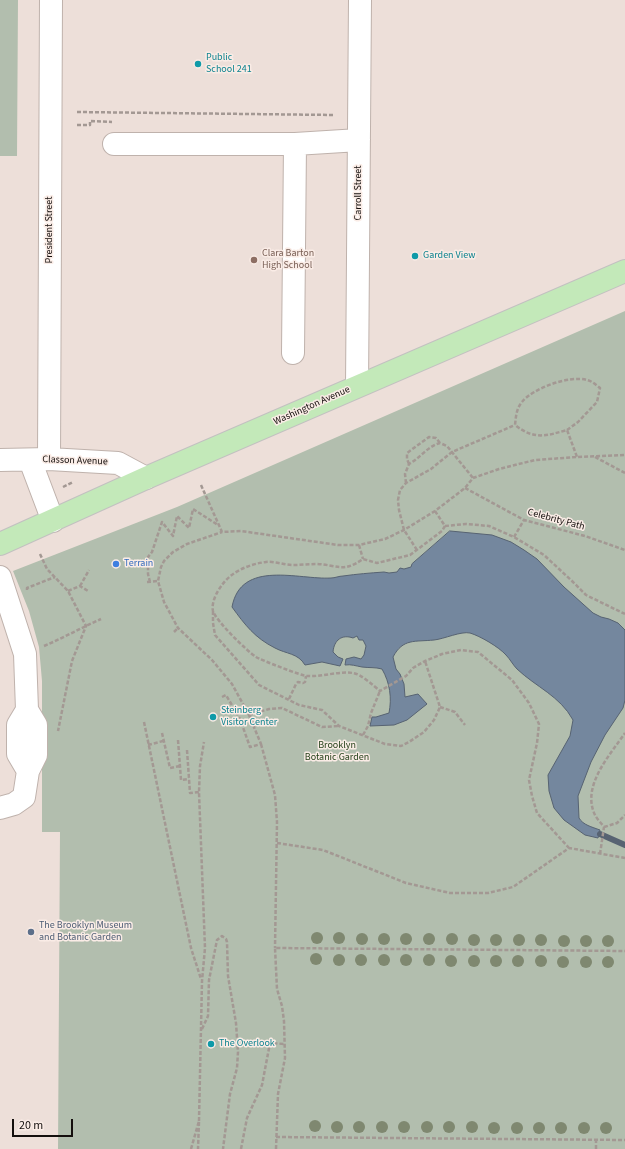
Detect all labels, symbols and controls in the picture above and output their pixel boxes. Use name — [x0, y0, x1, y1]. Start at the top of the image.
place label: Public School 241 — [206, 52, 252, 76]
marker: Public School 241 — [193, 59, 203, 69]
street label: Carroll Street — [353, 165, 365, 221]
street label: President Street — [44, 196, 56, 264]
place label: Clara Barton High School — [262, 248, 314, 272]
place label: Garden View — [423, 250, 475, 262]
marker: Garden View — [410, 251, 420, 261]
marker: Clara Barton High School — [249, 255, 259, 265]
street label: Washington Avenue — [272, 384, 352, 428]
street label: Classon Avenue — [42, 454, 108, 468]
street label: Celebrity Path — [526, 507, 586, 533]
place label: Terrain — [124, 558, 153, 570]
marker: Terrain — [111, 559, 121, 569]
place label: Steinberg Visitor Center — [221, 705, 277, 728]
marker: Steinberg Visitor Center — [208, 712, 218, 722]
park label: Brooklyn Botanic Garden — [305, 740, 369, 764]
place label: The Brooklyn Museum and Botanic Garden — [39, 920, 132, 944]
marker: The Brooklyn Museum and Botanic Garden — [26, 927, 36, 937]
place label: The Overlook — [219, 1038, 275, 1050]
marker: The Overlook — [206, 1039, 216, 1049]
scale bar — [14, 1111, 75, 1137]
text: 20 m — [19, 1117, 43, 1134]

